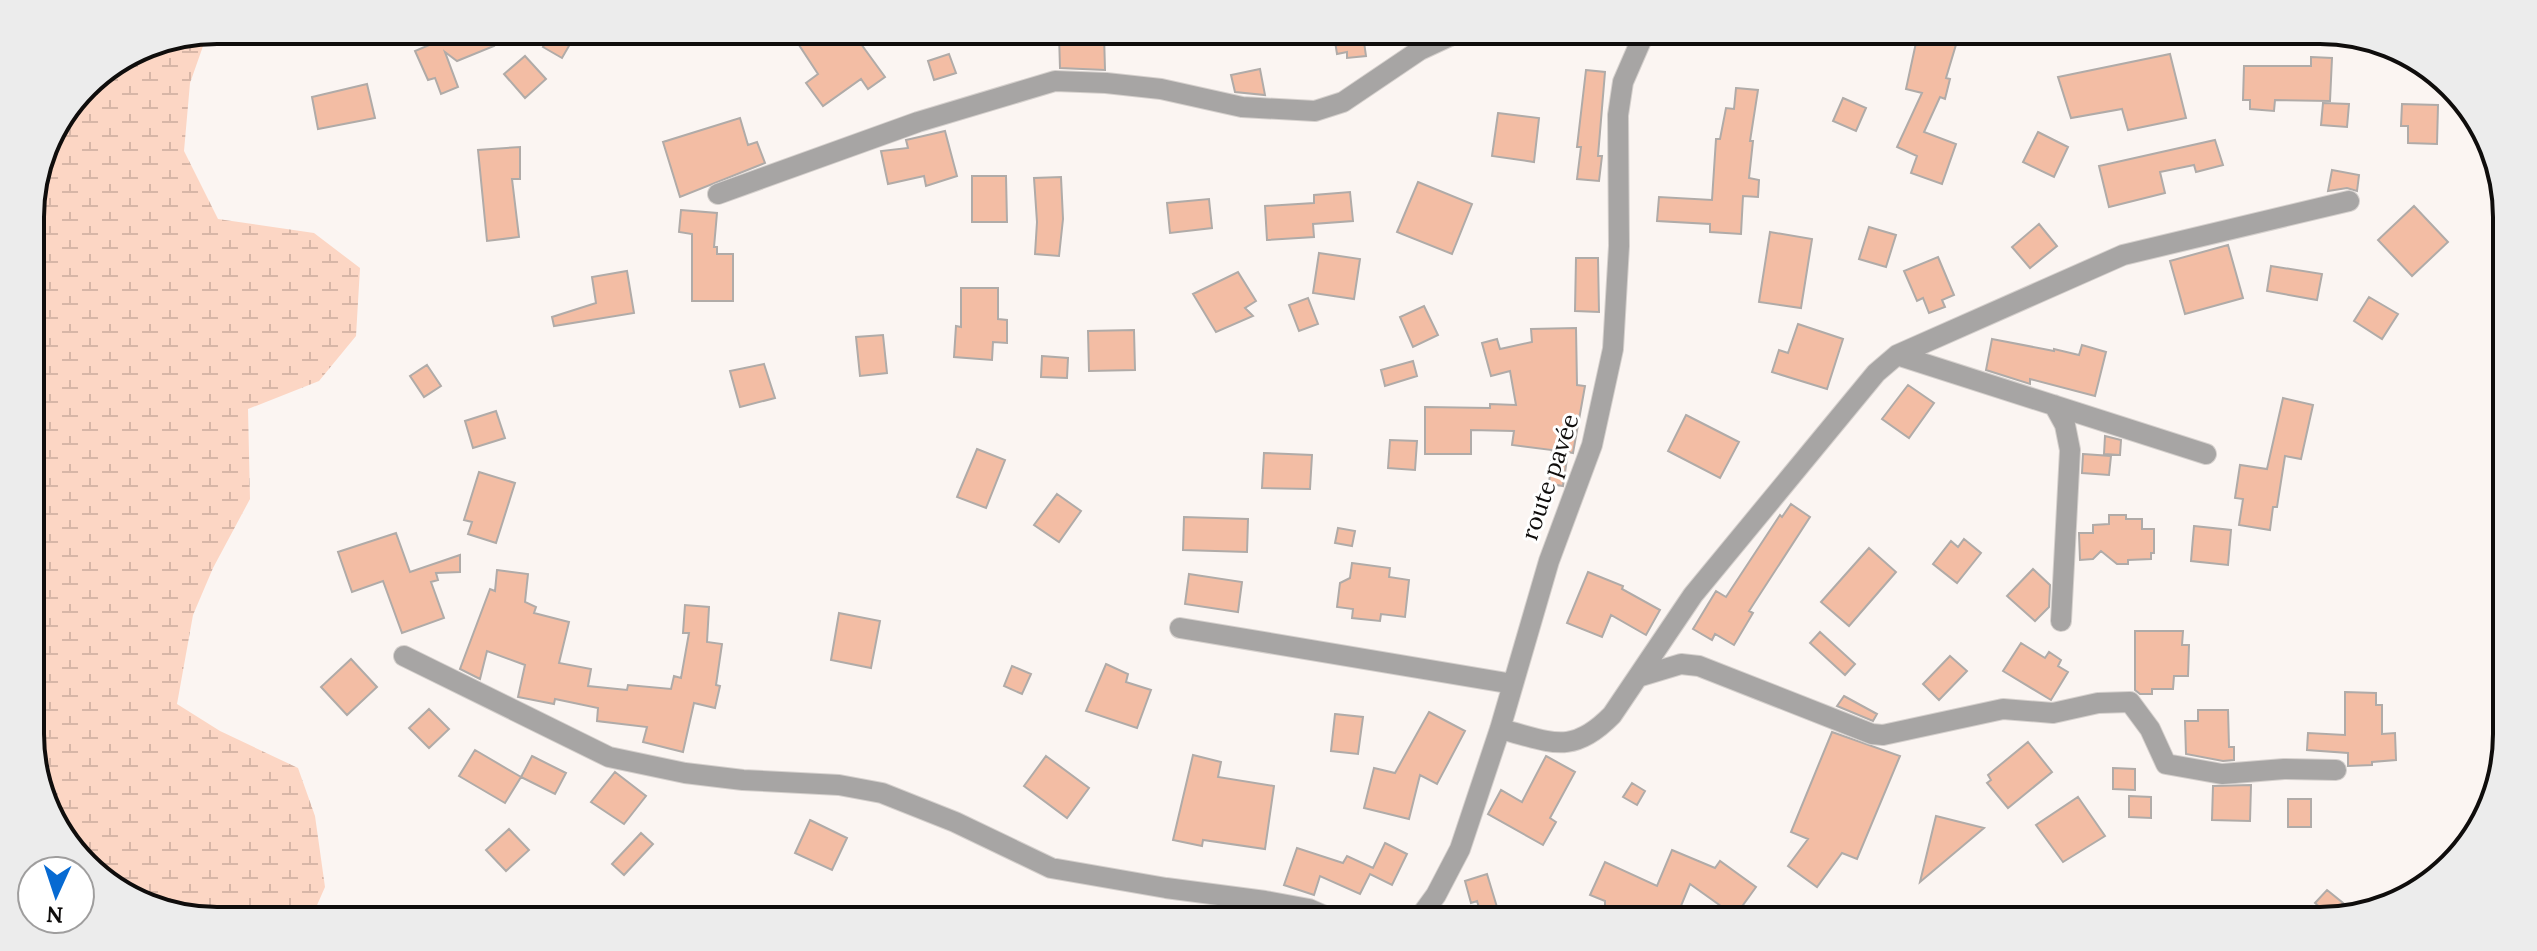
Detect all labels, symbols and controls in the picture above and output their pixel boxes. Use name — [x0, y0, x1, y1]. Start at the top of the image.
street label: route pavée — [1513, 410, 1586, 544]
north arrow — [16, 855, 96, 935]
text: N — [46, 901, 64, 929]

